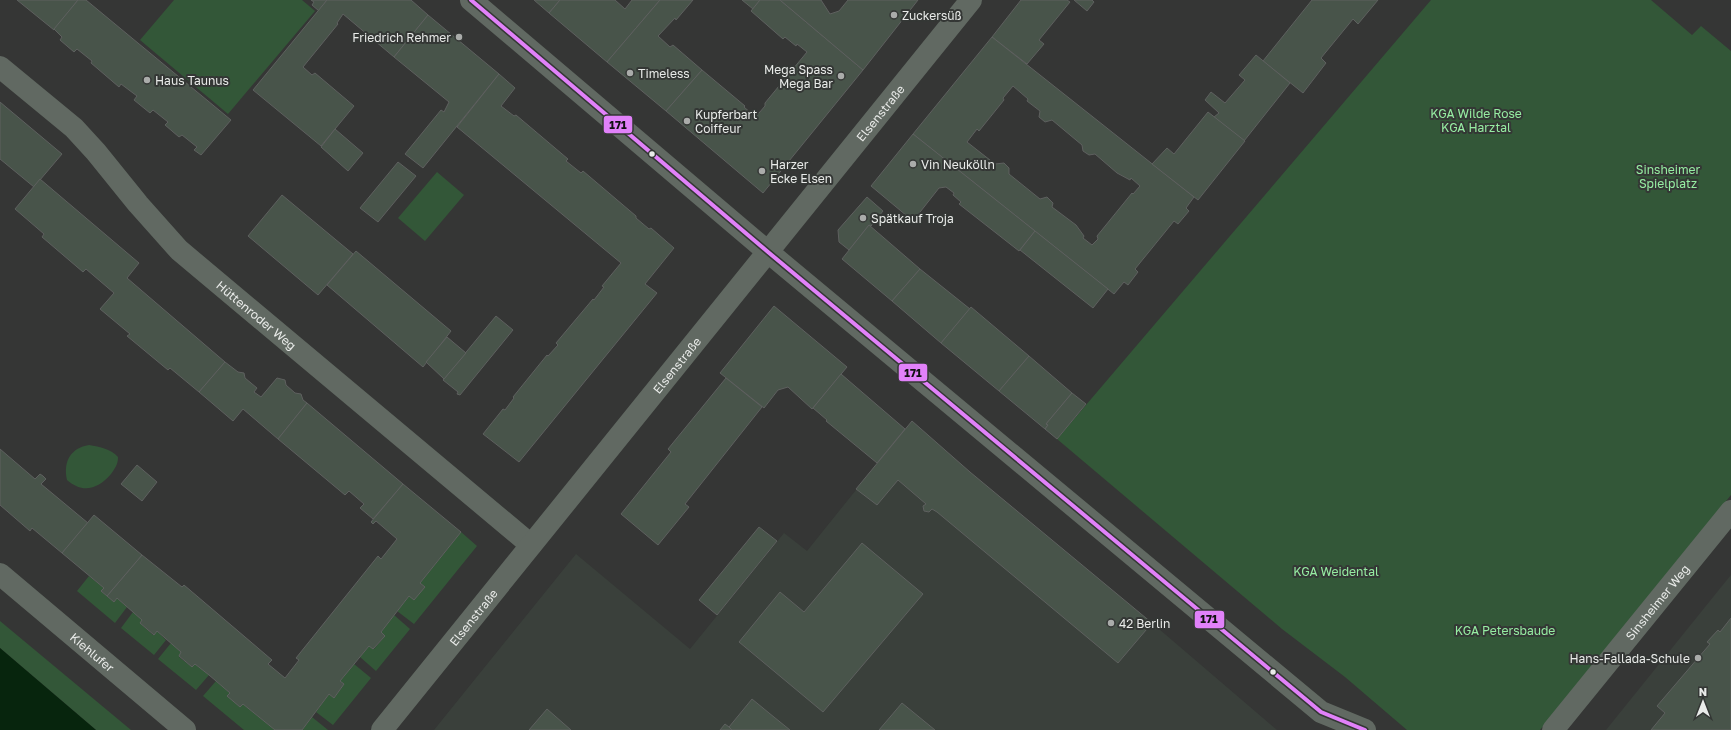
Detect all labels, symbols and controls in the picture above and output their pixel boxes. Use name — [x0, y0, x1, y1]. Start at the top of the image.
place label: Zuckersüß — [902, 8, 962, 23]
marker: Zuckersüß — [889, 10, 899, 20]
place label: Friedrich Rehmer — [352, 30, 451, 45]
marker: Friedrich Rehmer — [454, 32, 464, 42]
place label: Mega Spass Mega Bar — [764, 62, 833, 91]
place label: Timeless — [638, 66, 690, 81]
marker: Timeless — [625, 68, 635, 78]
marker: Mega Spass Mega Bar — [836, 71, 846, 81]
place label: Haus Taunus — [155, 73, 229, 88]
marker: Haus Taunus — [142, 75, 152, 85]
street label: Elsenstraße — [853, 81, 907, 144]
park label: KGA Wilde Rose KGA Harztal — [1430, 106, 1522, 135]
place label: Kupferbart Coiffeur — [695, 107, 758, 136]
line badge: 171 — [603, 115, 633, 134]
marker: Kupferbart Coiffeur — [682, 116, 692, 126]
text: 171 — [609, 118, 627, 131]
unlabelled marker — [647, 149, 657, 159]
place label: Harzer Ecke Elsen — [770, 157, 832, 186]
place label: Vin Neukölln — [921, 157, 995, 172]
marker: Vin Neukölln — [908, 159, 918, 169]
park label: Sinsheimer Spielplatz — [1636, 162, 1701, 191]
marker: Harzer Ecke Elsen — [757, 166, 767, 176]
place label: Spätkauf Troja — [871, 211, 954, 226]
marker: Spätkauf Troja — [858, 213, 868, 223]
street label: Hüttenroder Weg — [214, 277, 299, 353]
street label: Elsenstraße — [649, 334, 704, 396]
line badge: 171 — [898, 363, 928, 382]
text: 171 — [904, 366, 922, 379]
street label: Sinsheimer Weg — [1622, 561, 1692, 643]
park label: KGA Weidental — [1293, 564, 1379, 579]
street label: Elsenstraße — [446, 586, 500, 648]
line badge: 171 — [1194, 610, 1225, 629]
text: 171 — [1200, 612, 1218, 625]
place label: 42 Berlin — [1119, 616, 1170, 631]
marker: 42 Berlin — [1106, 618, 1116, 628]
park label: KGA Petersbaude — [1455, 623, 1555, 638]
street label: Kiehlufer — [67, 629, 118, 675]
place label: Hans-Fallada-Schule — [1569, 651, 1690, 666]
marker: Hans-Fallada-Schule — [1693, 653, 1703, 663]
unlabelled marker — [1268, 667, 1278, 677]
north arrow — [1683, 682, 1723, 722]
text: N — [1699, 685, 1707, 698]

